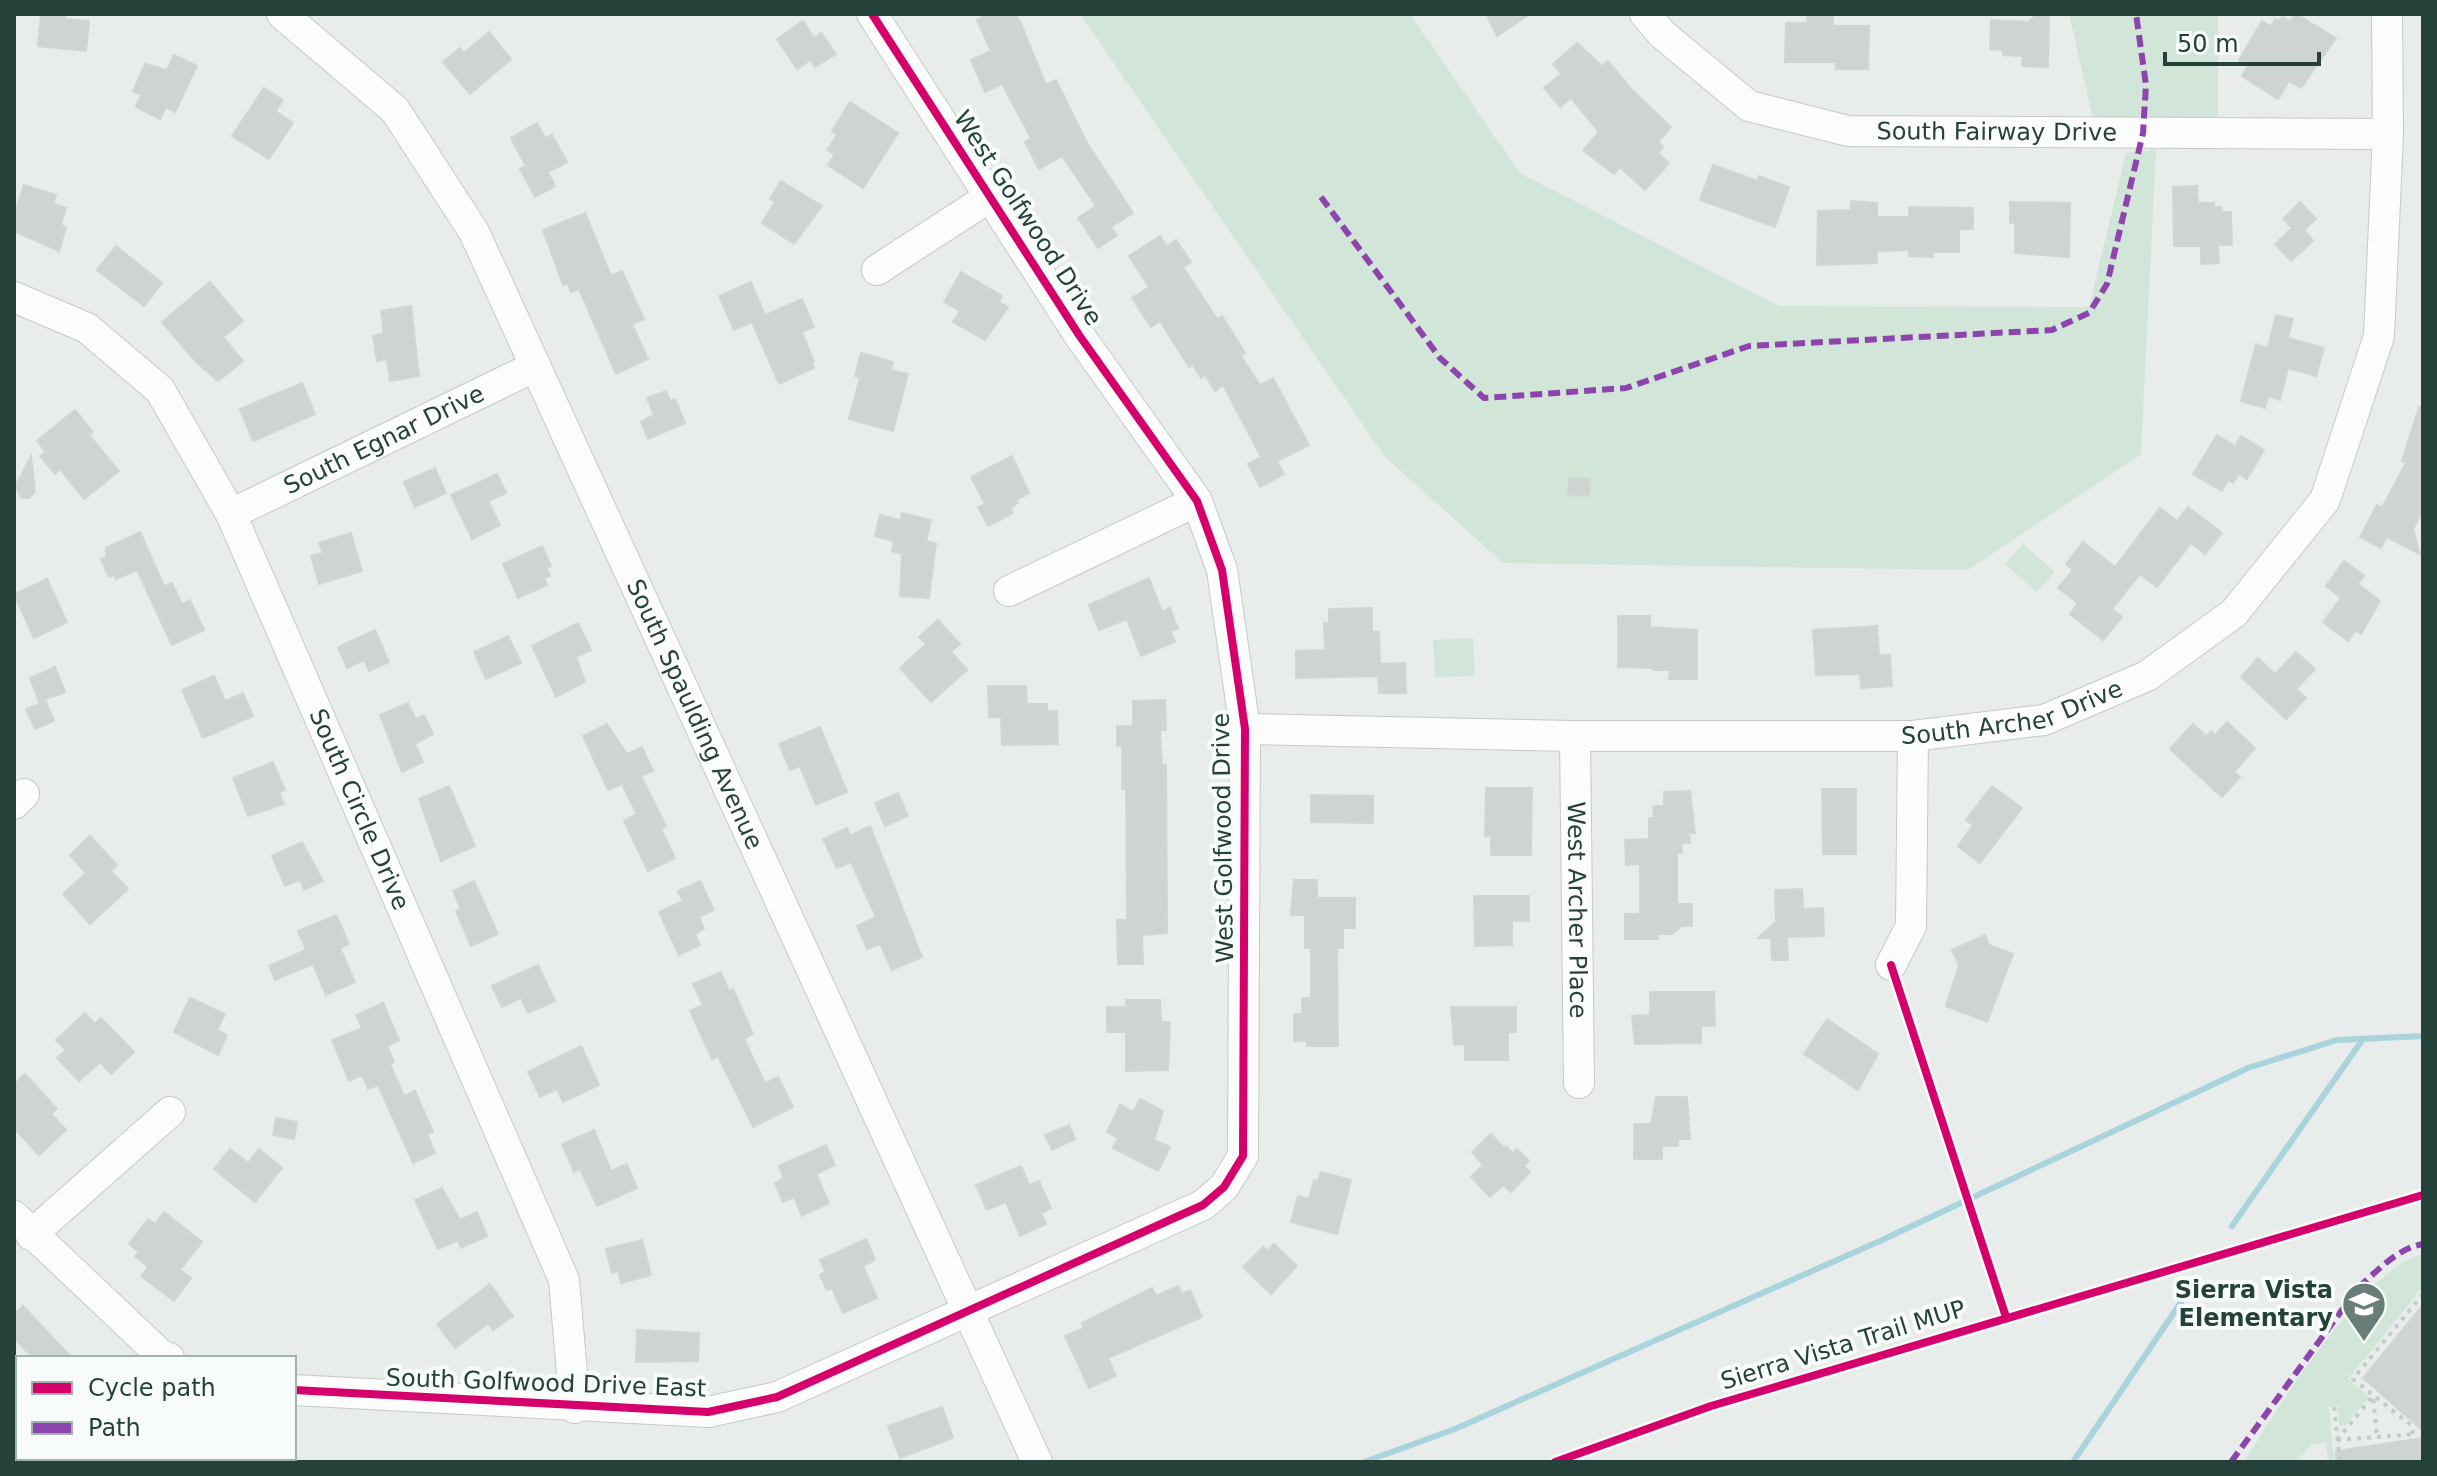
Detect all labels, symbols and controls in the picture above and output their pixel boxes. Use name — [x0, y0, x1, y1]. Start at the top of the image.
scale bar — [2165, 16, 2319, 66]
text: 50 m — [2177, 30, 2239, 58]
street label: West Golfwood Drive — [948, 105, 1108, 331]
street label: South Fairway Drive — [1876, 117, 2117, 146]
street label: South Egnar Drive — [279, 379, 489, 500]
street label: South Spaulding Avenue — [621, 575, 769, 854]
street label: South Archer Drive — [1901, 674, 2127, 750]
street label: South Circle Drive — [303, 704, 415, 914]
street label: West Golfwood Drive — [1207, 713, 1239, 963]
street label: West Archer Place — [1562, 801, 1592, 1019]
place label: Sierra Vista Elementary — [2175, 1276, 2333, 1332]
school or university icon: Sierra Vista Elementary — [2340, 1280, 2388, 1343]
street label: Sierra Vista Trail MUP — [1717, 1294, 1969, 1396]
legend — [16, 1356, 296, 1460]
street label: South Golfwood Drive East — [385, 1363, 707, 1403]
text: Cycle path — [88, 1374, 216, 1402]
text: Path — [88, 1414, 141, 1442]

